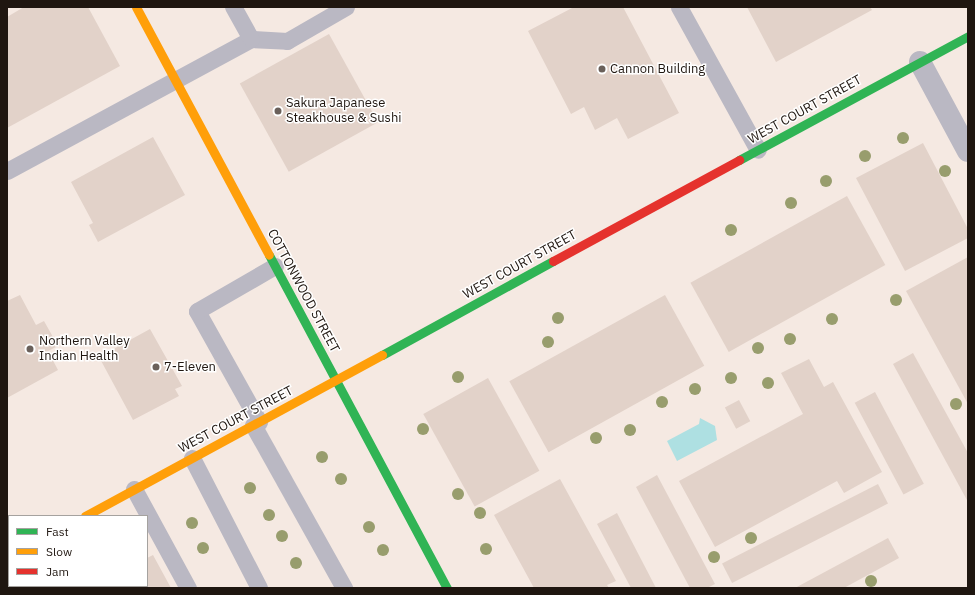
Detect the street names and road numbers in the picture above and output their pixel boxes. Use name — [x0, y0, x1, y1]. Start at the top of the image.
street label: WEST COURT STREET — [746, 72, 864, 148]
street label: COTTONWOOD STREET — [264, 227, 342, 355]
street label: WEST COURT STREET — [461, 227, 579, 303]
street label: WEST COURT STREET — [176, 383, 296, 457]

